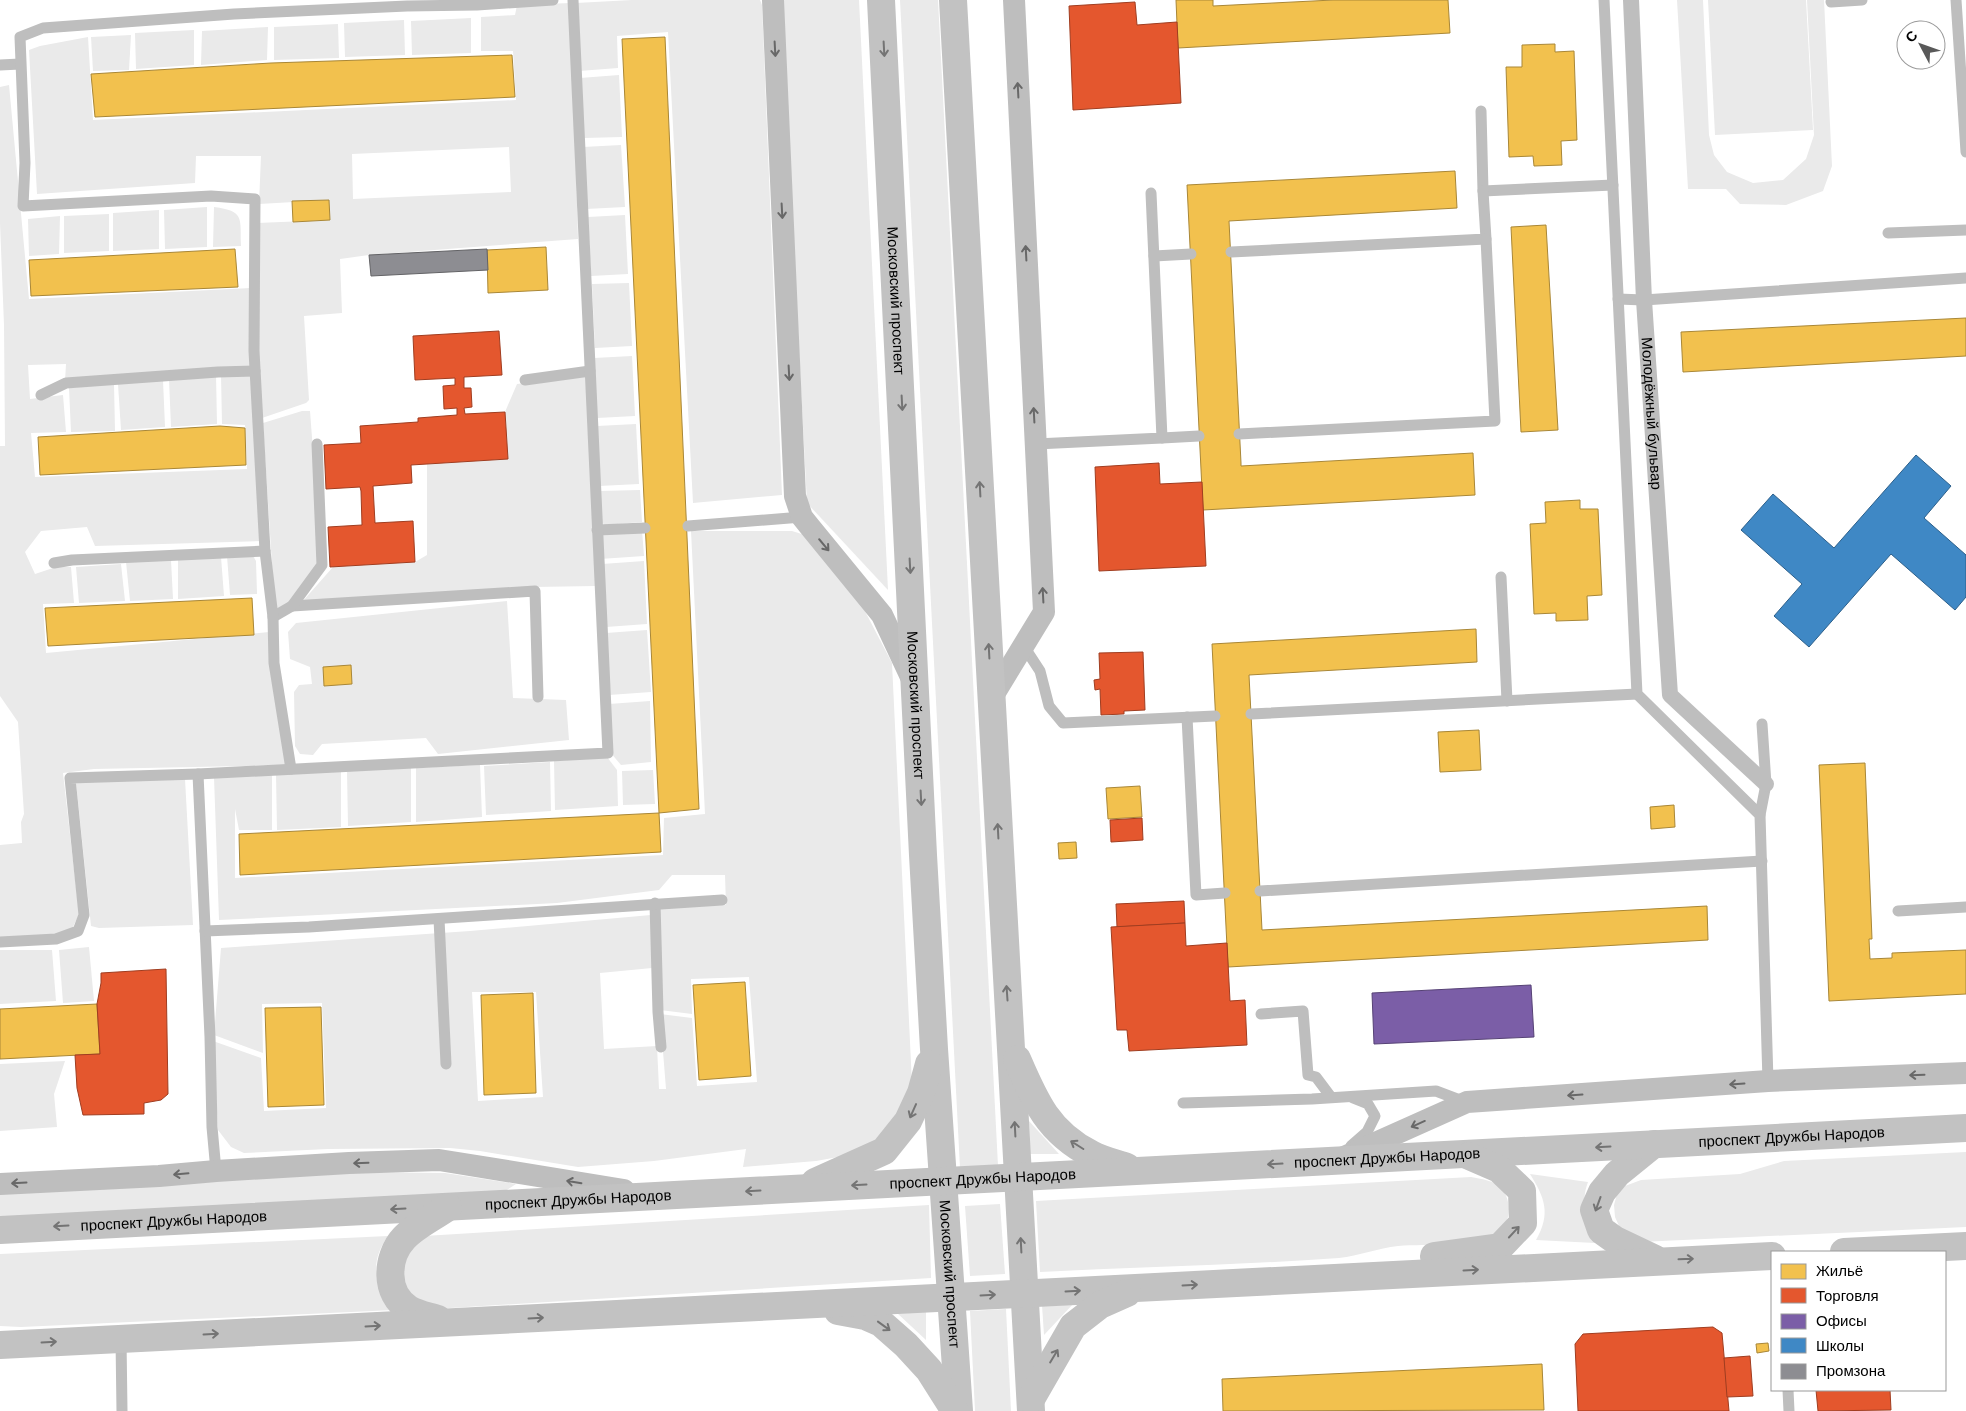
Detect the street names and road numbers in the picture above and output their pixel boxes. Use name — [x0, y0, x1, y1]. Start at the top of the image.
street label: Московский проспект — [882, 226, 909, 375]
street label: Молодёжный бульвар — [1636, 337, 1666, 490]
street label: Московский проспект — [902, 630, 929, 780]
street label: проспект Дружбы Народов — [1698, 1122, 1885, 1152]
street label: проспект Дружбы Народов — [1293, 1143, 1481, 1173]
street label: проспект Дружбы Народов — [889, 1164, 1076, 1194]
street label: проспект Дружбы Народов — [485, 1185, 672, 1215]
street label: Московский проспект — [934, 1199, 965, 1349]
street label: проспект Дружбы Народов — [80, 1206, 268, 1236]

